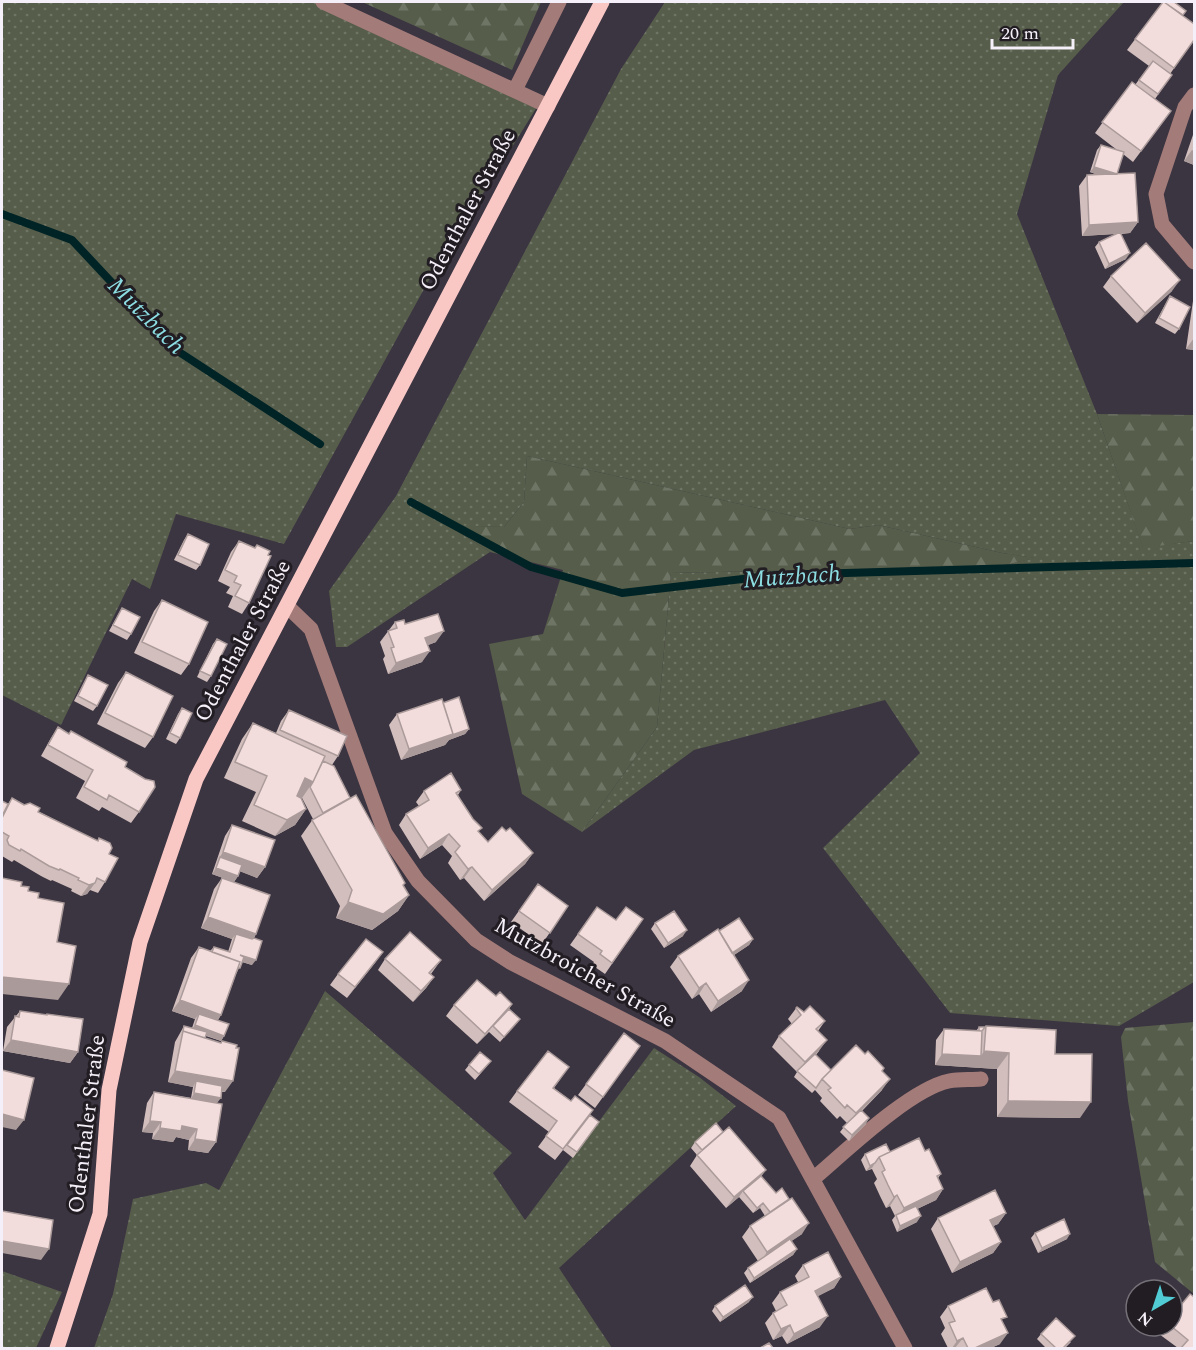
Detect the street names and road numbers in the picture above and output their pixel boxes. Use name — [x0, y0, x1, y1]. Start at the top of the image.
street label: Odenthaler Straße — [411, 123, 525, 297]
street label: Odenthaler Straße — [186, 554, 300, 728]
street label: Mutzbroicher Straße — [488, 909, 682, 1037]
street label: Odenthaler Straße — [60, 1033, 114, 1215]

